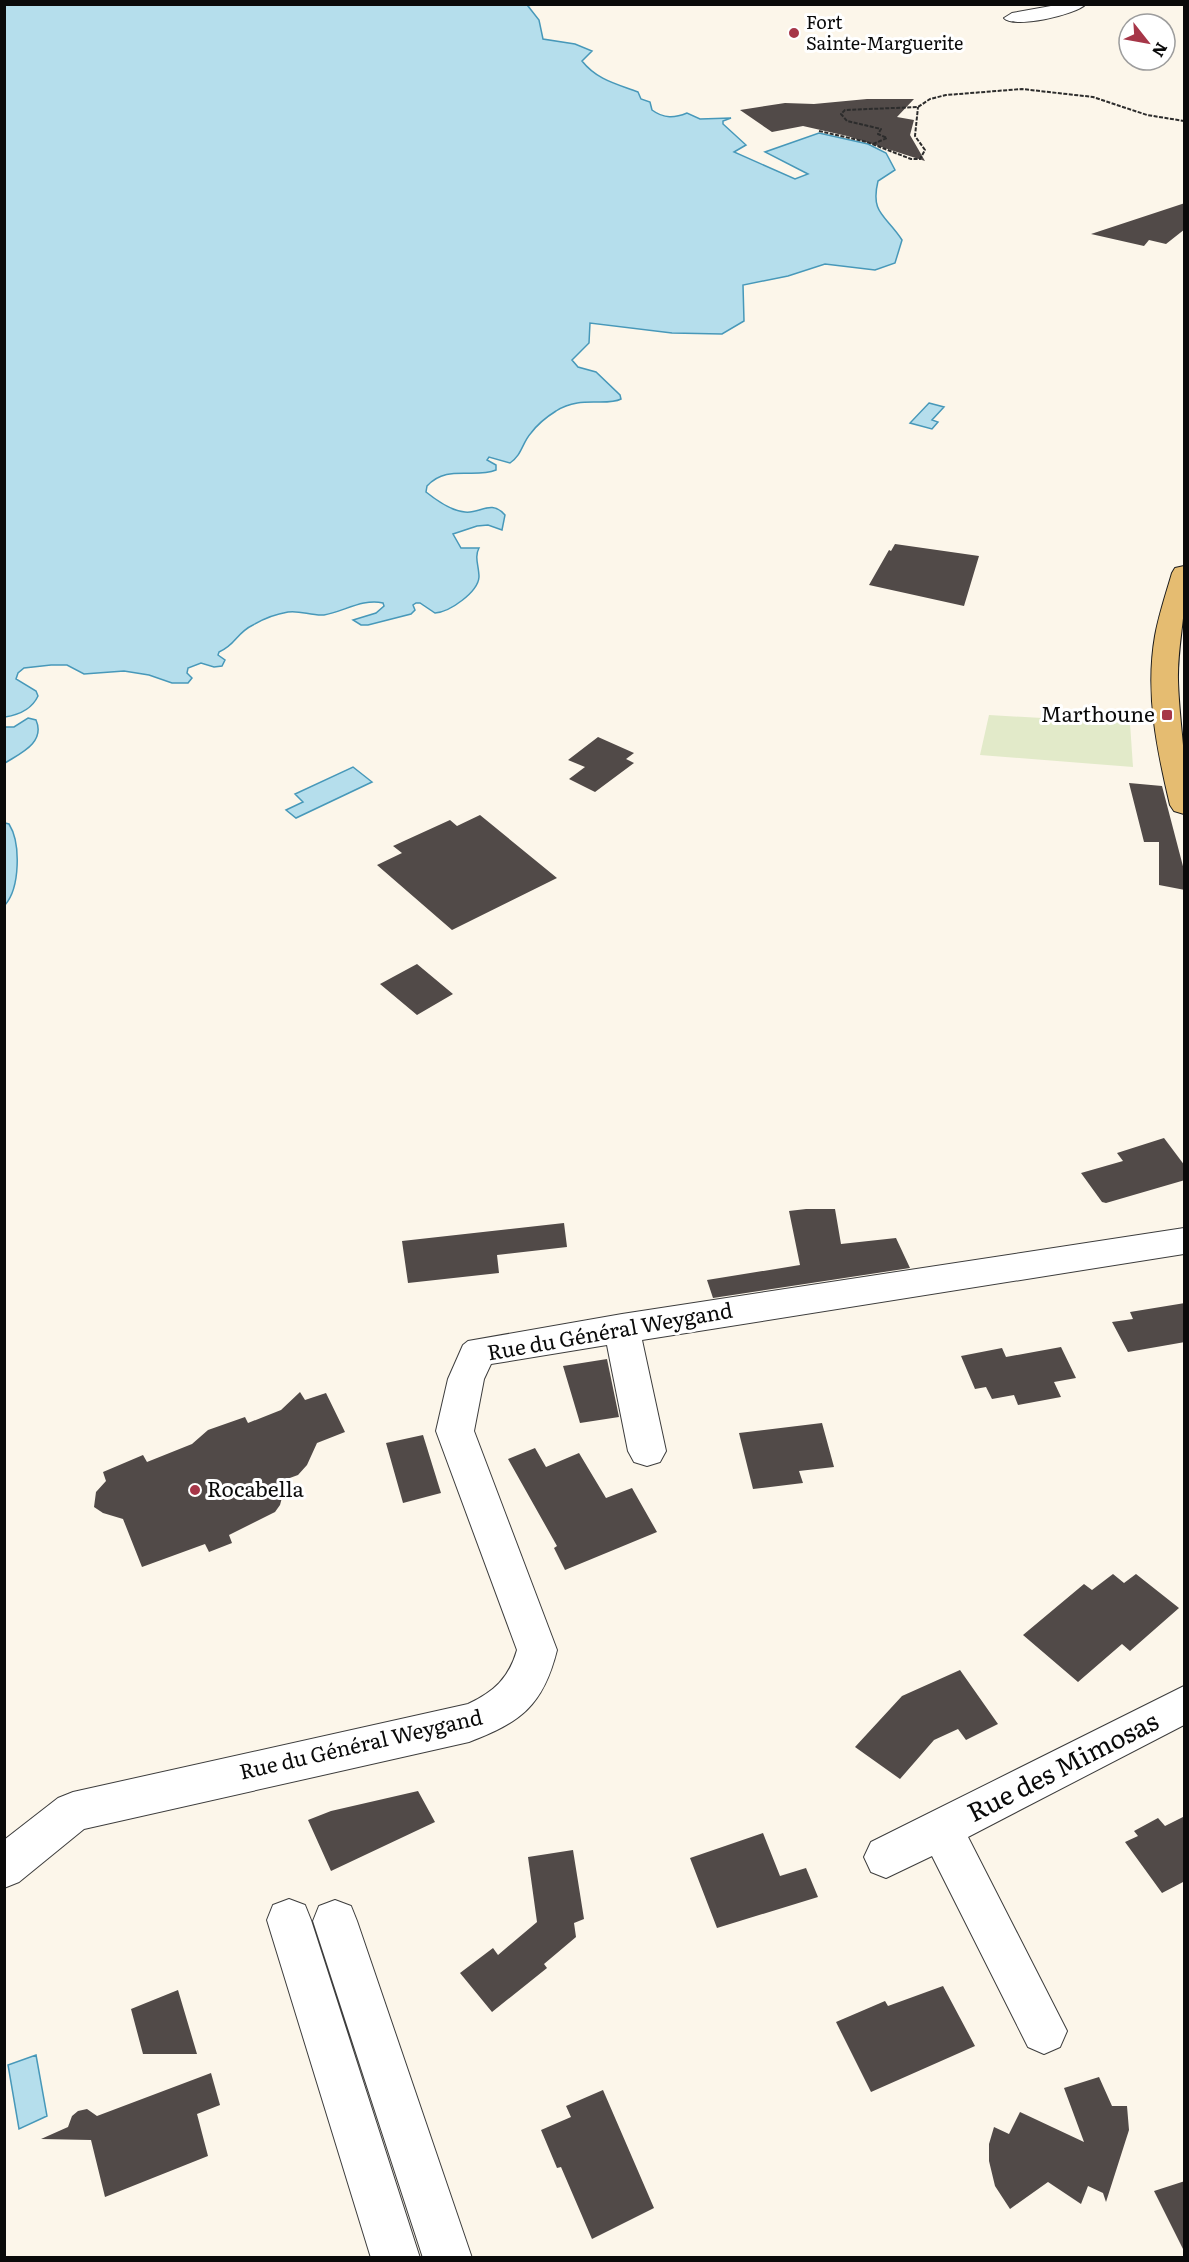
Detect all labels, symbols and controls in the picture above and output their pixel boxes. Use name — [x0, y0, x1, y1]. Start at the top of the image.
place label: Fort Sainte-Marguerite — [806, 8, 963, 56]
north arrow — [1117, 12, 1177, 72]
marker: Fort Sainte-Marguerite — [787, 26, 801, 40]
text: N — [1147, 38, 1174, 62]
place label: Marthoune — [1041, 697, 1155, 728]
marker: Marthoune — [1160, 708, 1174, 722]
street label: Rue du Général Weygand — [484, 1293, 735, 1366]
place label: Rocabella — [207, 1472, 304, 1503]
marker: Rocabella — [188, 1483, 202, 1497]
street label: Rue du Général Weygand — [236, 1699, 485, 1786]
street label: Rue des Mimosas — [959, 1700, 1164, 1830]

